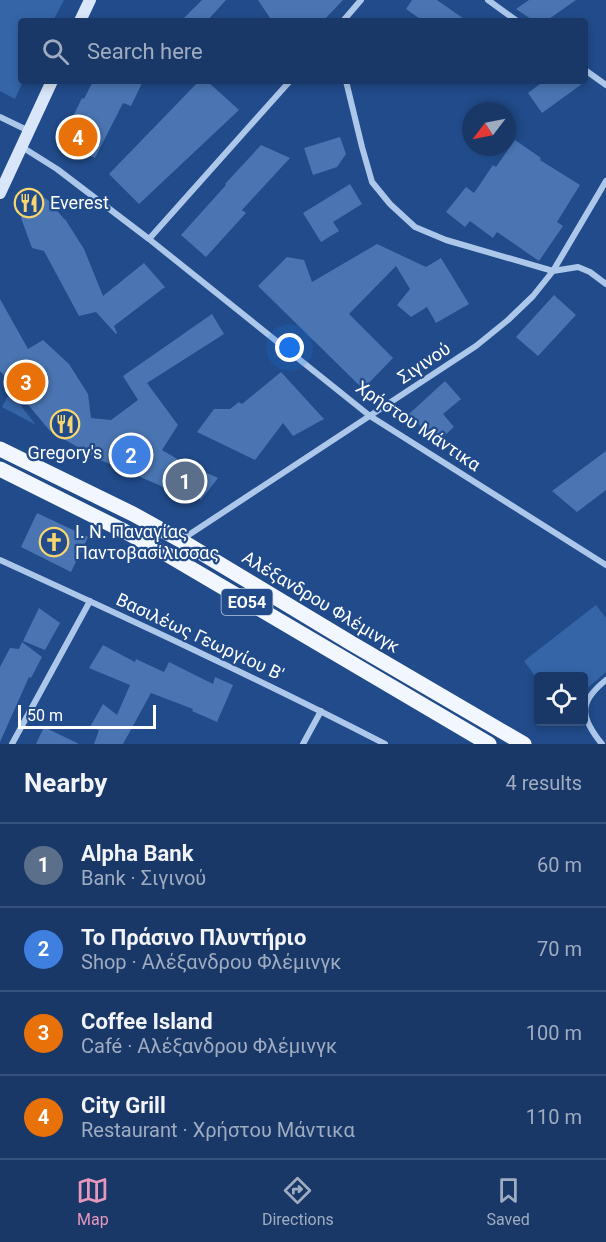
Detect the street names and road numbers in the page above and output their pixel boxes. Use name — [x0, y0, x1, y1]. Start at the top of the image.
street label: Σιγινού — [393, 337, 454, 388]
street label: Χρήστου Μάντικα — [352, 376, 485, 476]
street label: Αλέξανδρου Φλέμινγκ — [239, 546, 404, 657]
street label: Βασιλέως Γεωργίου Β' — [113, 588, 287, 685]
road number: ΕΟ54 — [222, 589, 272, 615]

